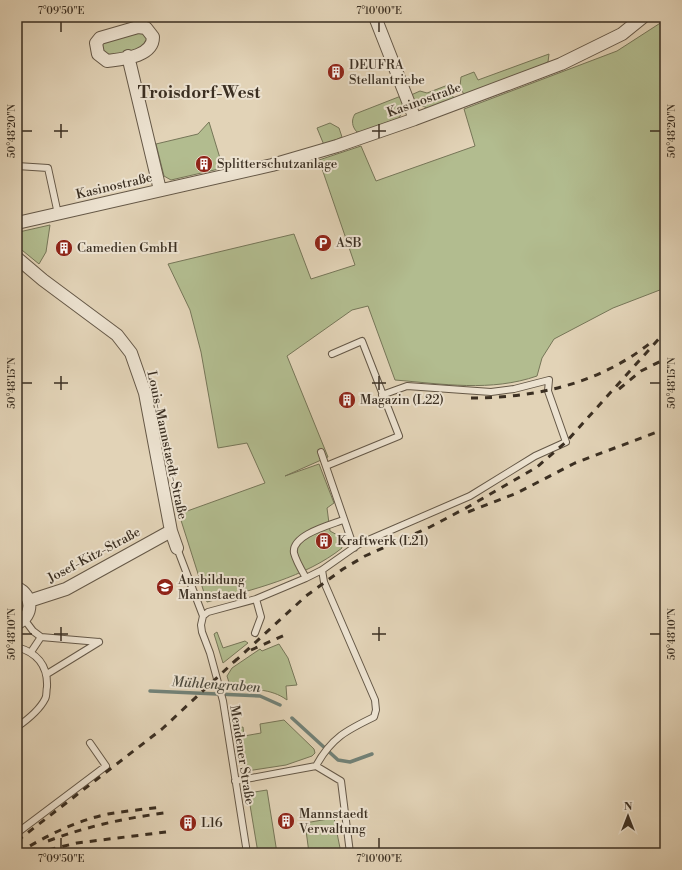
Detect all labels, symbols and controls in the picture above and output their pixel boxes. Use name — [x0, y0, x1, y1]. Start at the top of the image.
text: 7°09'50"E — [38, 5, 84, 17]
text: 7°10'00"E — [356, 5, 402, 17]
place label: DEUFRA Stellantriebe — [349, 57, 425, 88]
building icon: DEUFRA Stellantriebe — [326, 62, 346, 82]
street label: Kasinostraße — [385, 79, 464, 121]
district label: Troisdorf-West — [138, 82, 261, 104]
text: 50°48'20"N — [6, 104, 18, 158]
text: 50°48'20"N — [666, 104, 678, 158]
building icon: Splitterschutzanlage — [194, 154, 214, 174]
place label: Splitterschutzanlage — [217, 156, 338, 172]
street label: Kasinostraße — [74, 169, 154, 203]
parking icon: ASB — [313, 233, 333, 253]
place label: ASB — [335, 235, 362, 251]
building icon: Camedien GmbH — [54, 238, 74, 258]
place label: Camedien GmbH — [77, 240, 179, 256]
text: 50°48'15"N — [6, 357, 18, 409]
text: 50°48'15"N — [666, 357, 678, 409]
street label: Louis-Mannstaedt-Straße — [143, 369, 191, 521]
building icon: Magazin (L22) — [337, 390, 357, 410]
place label: Magazin (L22) — [360, 392, 444, 408]
street label: Josef-Kitz-Straße — [44, 524, 144, 587]
building icon: Kraftwerk (L21) — [314, 531, 334, 551]
place label: Kraftwerk (L21) — [337, 533, 429, 549]
place label: Ausbildung Mannstaedt — [177, 572, 248, 603]
school or university icon: Ausbildung Mannstaedt — [155, 577, 175, 597]
text: 50°48'10"N — [6, 607, 18, 660]
text: 50°48'10"N — [666, 607, 678, 660]
water label: Mühlengraben — [171, 673, 261, 697]
street label: Mendener Straße — [226, 704, 258, 806]
north arrow — [608, 796, 648, 836]
text: N — [624, 800, 633, 814]
place label: Mannstaedt Verwaltung — [298, 806, 369, 837]
building icon: Mannstaedt Verwaltung — [276, 811, 296, 831]
building icon: L16 — [178, 813, 198, 833]
place label: L16 — [201, 815, 223, 831]
text: 7°09'50"E — [38, 853, 84, 865]
text: 7°10'00"E — [356, 853, 402, 865]

